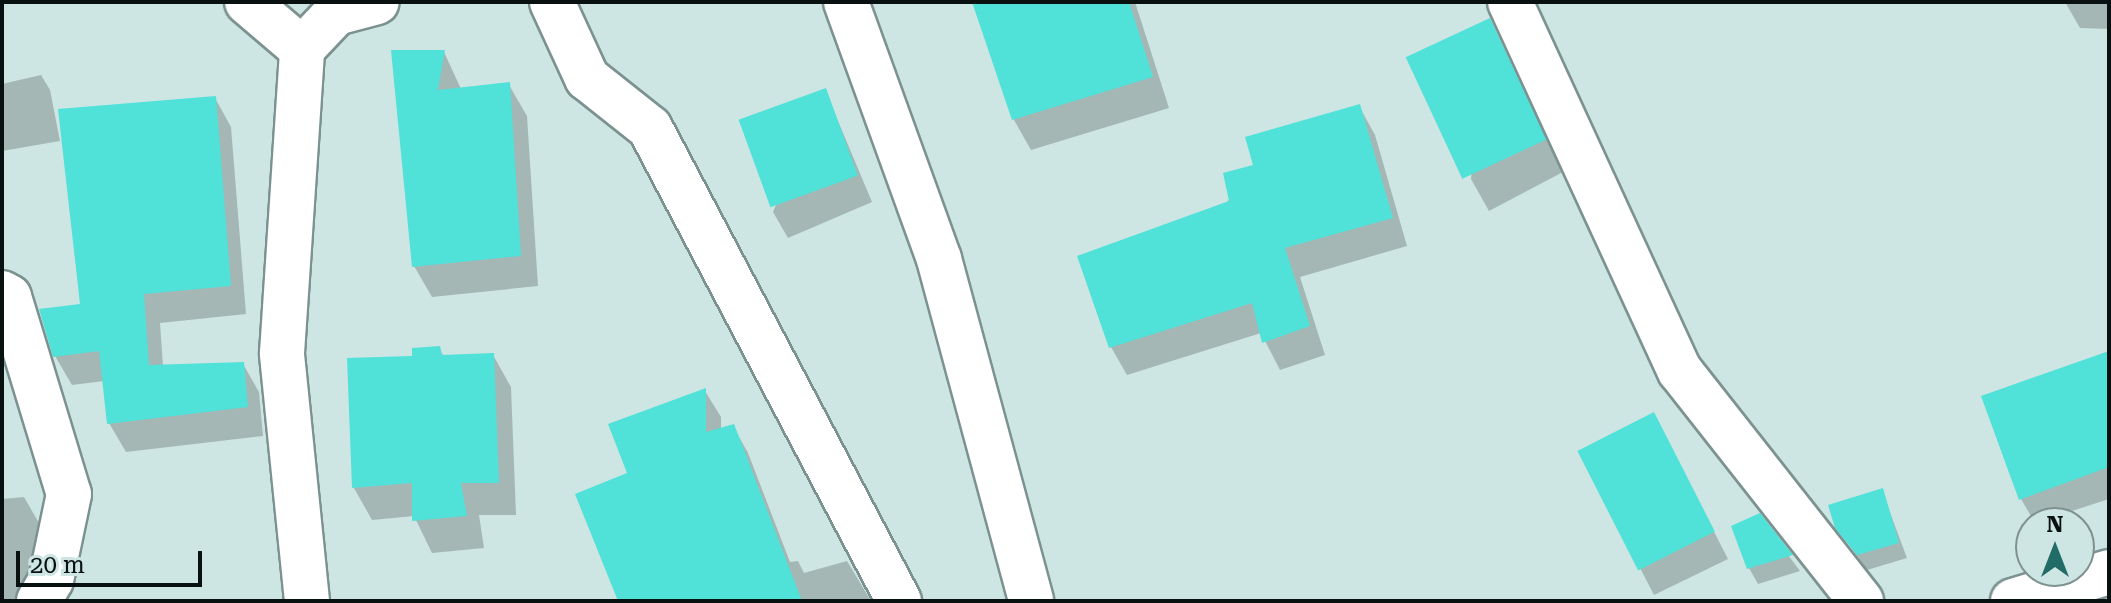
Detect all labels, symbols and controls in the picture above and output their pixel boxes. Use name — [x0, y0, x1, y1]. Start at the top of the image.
north arrow — [2015, 507, 2095, 587]
text: N — [2047, 512, 2063, 537]
scale bar — [20, 535, 206, 585]
text: 20 m — [30, 551, 85, 579]

